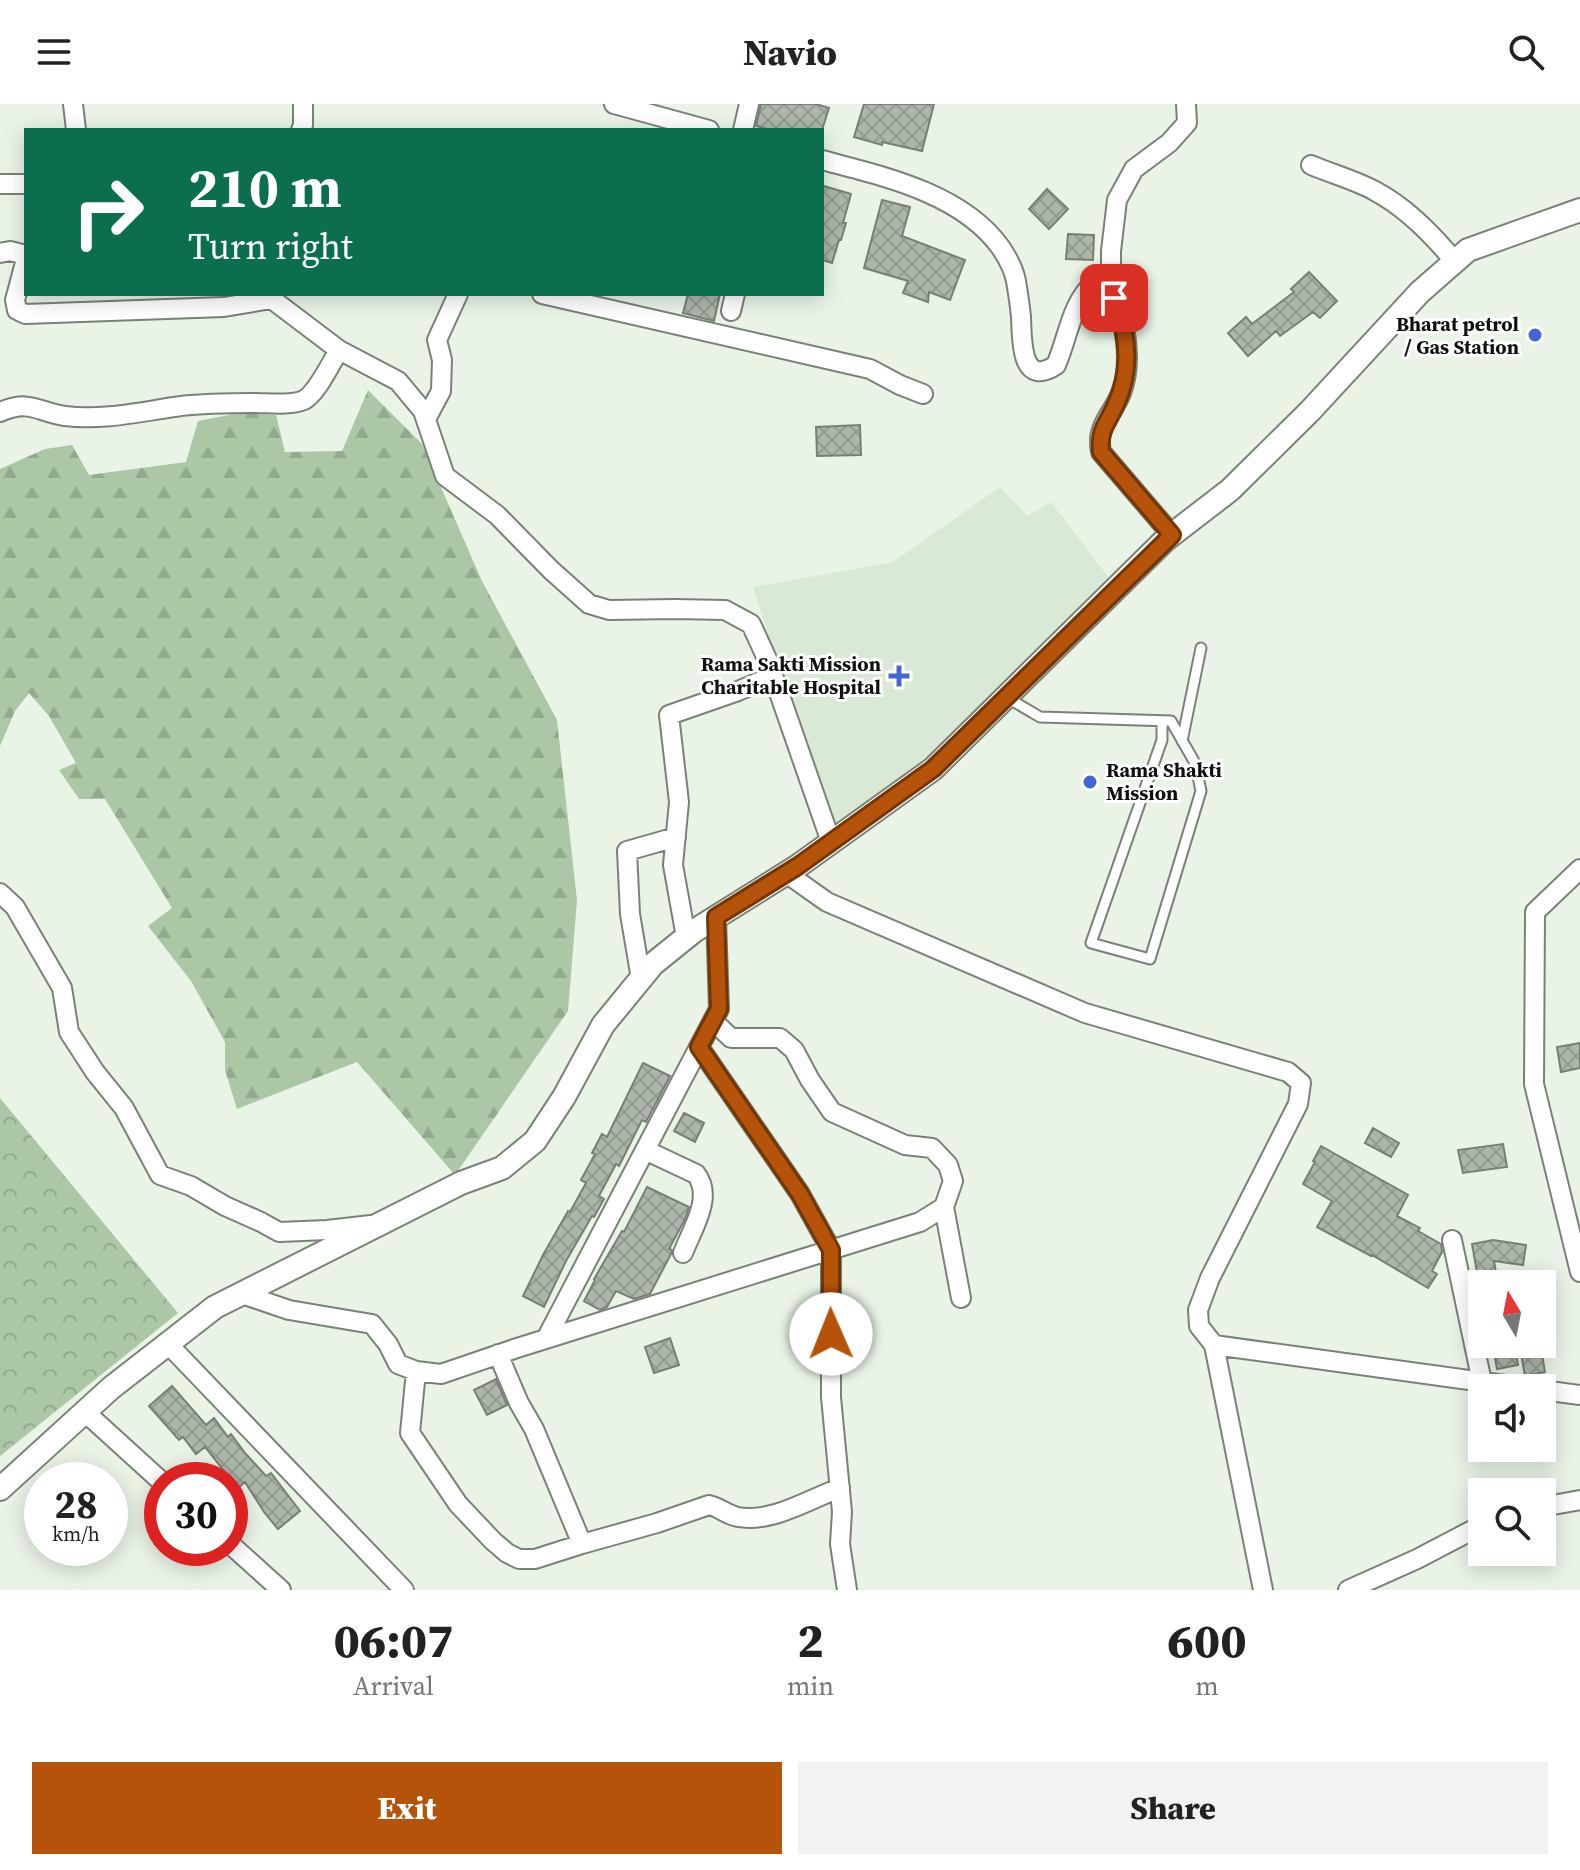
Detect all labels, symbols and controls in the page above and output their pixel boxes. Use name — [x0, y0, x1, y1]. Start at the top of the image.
text: Navio — [743, 28, 837, 77]
icon: menu — [32, 30, 76, 74]
icon: search — [1504, 30, 1548, 74]
text: 210 m — [188, 149, 342, 226]
icon: right — [56, 160, 160, 264]
text: Turn right — [188, 222, 353, 271]
pin — [1080, 264, 1148, 332]
icon: arrive — [1092, 276, 1136, 320]
place label: Bharat petrol / Gas Station — [1396, 310, 1519, 361]
marker: Bharat petrol / Gas Station — [1526, 326, 1544, 344]
place label: Rama Sakti Mission Charitable Hospital — [701, 650, 881, 701]
marker: Rama Sakti Mission Charitable Hospital — [888, 665, 910, 687]
place label: Rama Shakti Mission — [1106, 756, 1222, 807]
marker: Rama Shakti Mission — [1081, 773, 1099, 791]
north arrow — [1468, 1270, 1556, 1358]
map controls — [1468, 1270, 1556, 1566]
position arrow — [789, 1292, 873, 1376]
button: sound — [1468, 1374, 1556, 1462]
speed limit sign: 30 — [144, 1462, 248, 1566]
text: 28 — [54, 1477, 98, 1531]
button: search — [1468, 1478, 1556, 1566]
text: km/h — [52, 1520, 100, 1548]
text: 06:07 — [333, 1607, 454, 1673]
text: 2 — [797, 1607, 824, 1673]
text: 600 — [1167, 1607, 1247, 1673]
text: Arrival — [353, 1668, 434, 1704]
text: min — [787, 1668, 834, 1704]
text: m — [1195, 1668, 1219, 1704]
button: Exit — [32, 1762, 782, 1854]
button: Share — [798, 1762, 1548, 1854]

